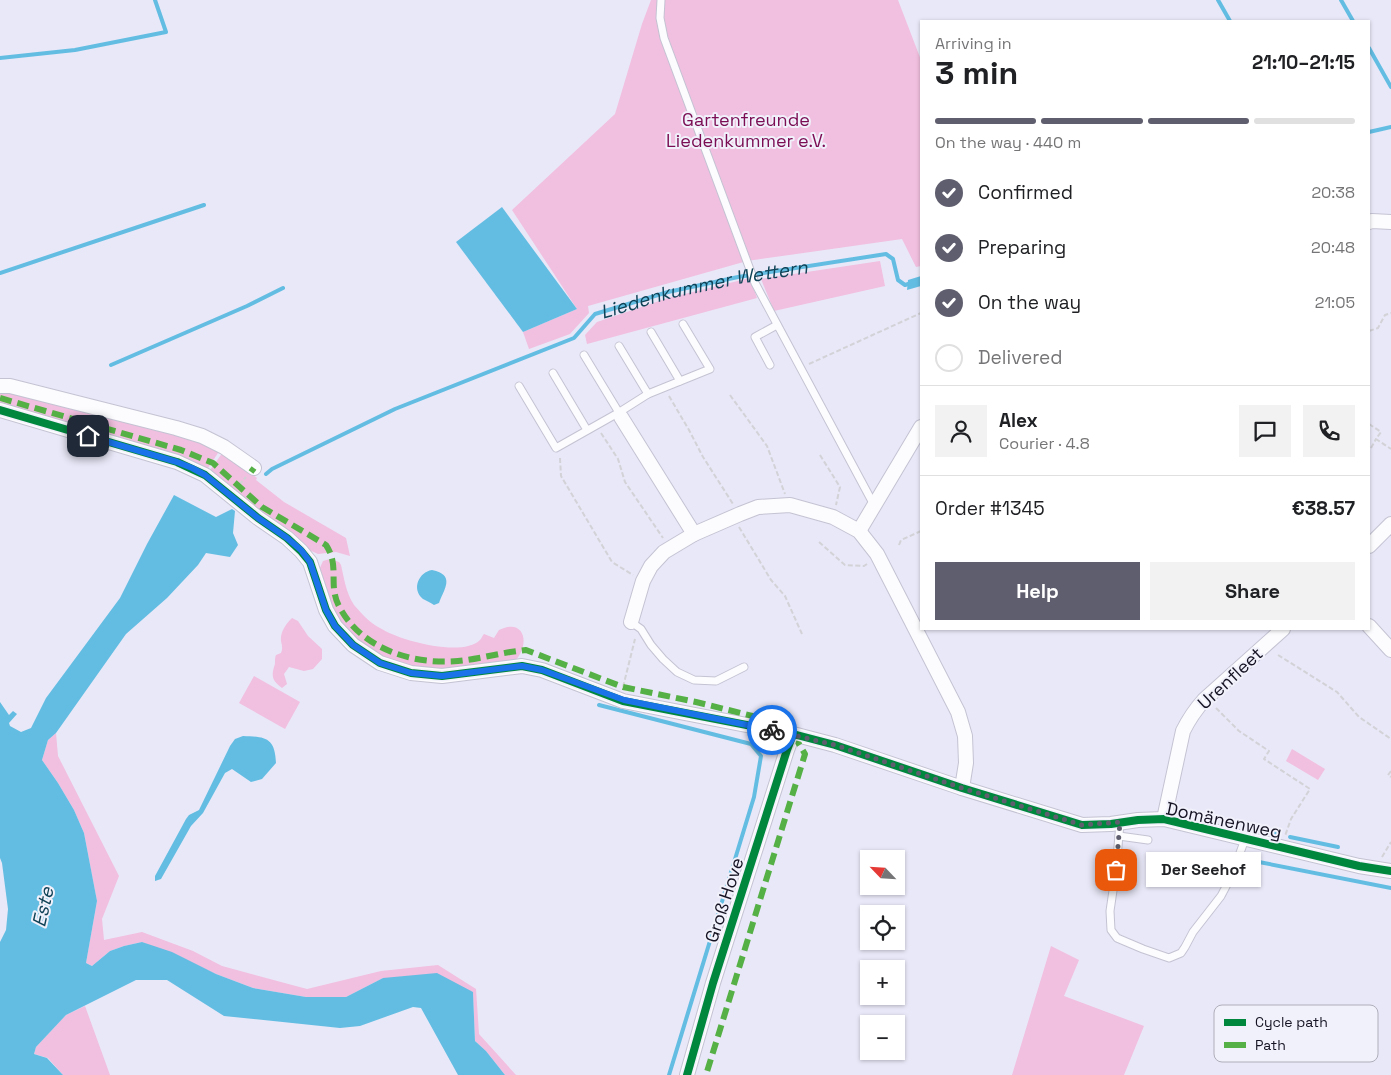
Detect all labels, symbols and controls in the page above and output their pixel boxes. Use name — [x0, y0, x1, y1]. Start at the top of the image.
text: Arriving in — [935, 33, 1012, 54]
text: 21:10–21:15 — [1252, 50, 1355, 75]
text: 3 min — [935, 53, 1018, 93]
park label: Gartenfreunde Liedenkummer e.V. — [666, 108, 826, 152]
text: On the way · 440 m — [935, 132, 1081, 153]
icon: check — [935, 179, 963, 207]
text: Confirmed — [978, 180, 1073, 205]
text: 20:38 — [1311, 182, 1355, 203]
icon: check — [935, 234, 963, 262]
text: Preparing — [978, 235, 1066, 260]
text: 20:48 — [1311, 237, 1355, 258]
water label: Liedenkummer Wettern — [597, 254, 809, 324]
icon: check — [935, 289, 963, 317]
text: On the way — [978, 290, 1081, 315]
text: 21:05 — [1315, 292, 1355, 313]
text: Delivered — [978, 345, 1063, 370]
button: person — [935, 405, 987, 457]
button: chat — [1239, 405, 1291, 457]
button: phone — [1303, 405, 1355, 457]
text: Alex — [999, 408, 1038, 433]
pin — [67, 415, 109, 457]
icon: home — [74, 422, 102, 450]
text: Courier · 4.8 — [999, 433, 1090, 454]
text: Order #1345 — [935, 496, 1045, 521]
text: €38.57 — [1292, 496, 1355, 521]
button: Help — [935, 562, 1140, 620]
button: Share — [1150, 562, 1355, 620]
street label: Urenfleet — [1193, 642, 1267, 714]
courier — [747, 705, 797, 755]
icon: bike — [758, 716, 786, 744]
street label: Domänenweg — [1164, 796, 1284, 844]
pin — [1095, 849, 1137, 891]
north arrow — [860, 850, 905, 895]
map controls — [860, 850, 905, 1060]
callout: Der Seehof — [1146, 852, 1261, 888]
street label: Groß Hove — [699, 855, 749, 945]
icon: bag — [1102, 856, 1130, 884]
text: Der Seehof — [1161, 859, 1246, 880]
water label: Este — [26, 884, 60, 929]
button: locate — [860, 905, 905, 950]
button: + — [860, 960, 905, 1005]
legend — [1214, 1005, 1378, 1062]
text: Cycle path — [1255, 1013, 1328, 1031]
button: − — [860, 1015, 905, 1060]
text: Path — [1255, 1036, 1286, 1054]

